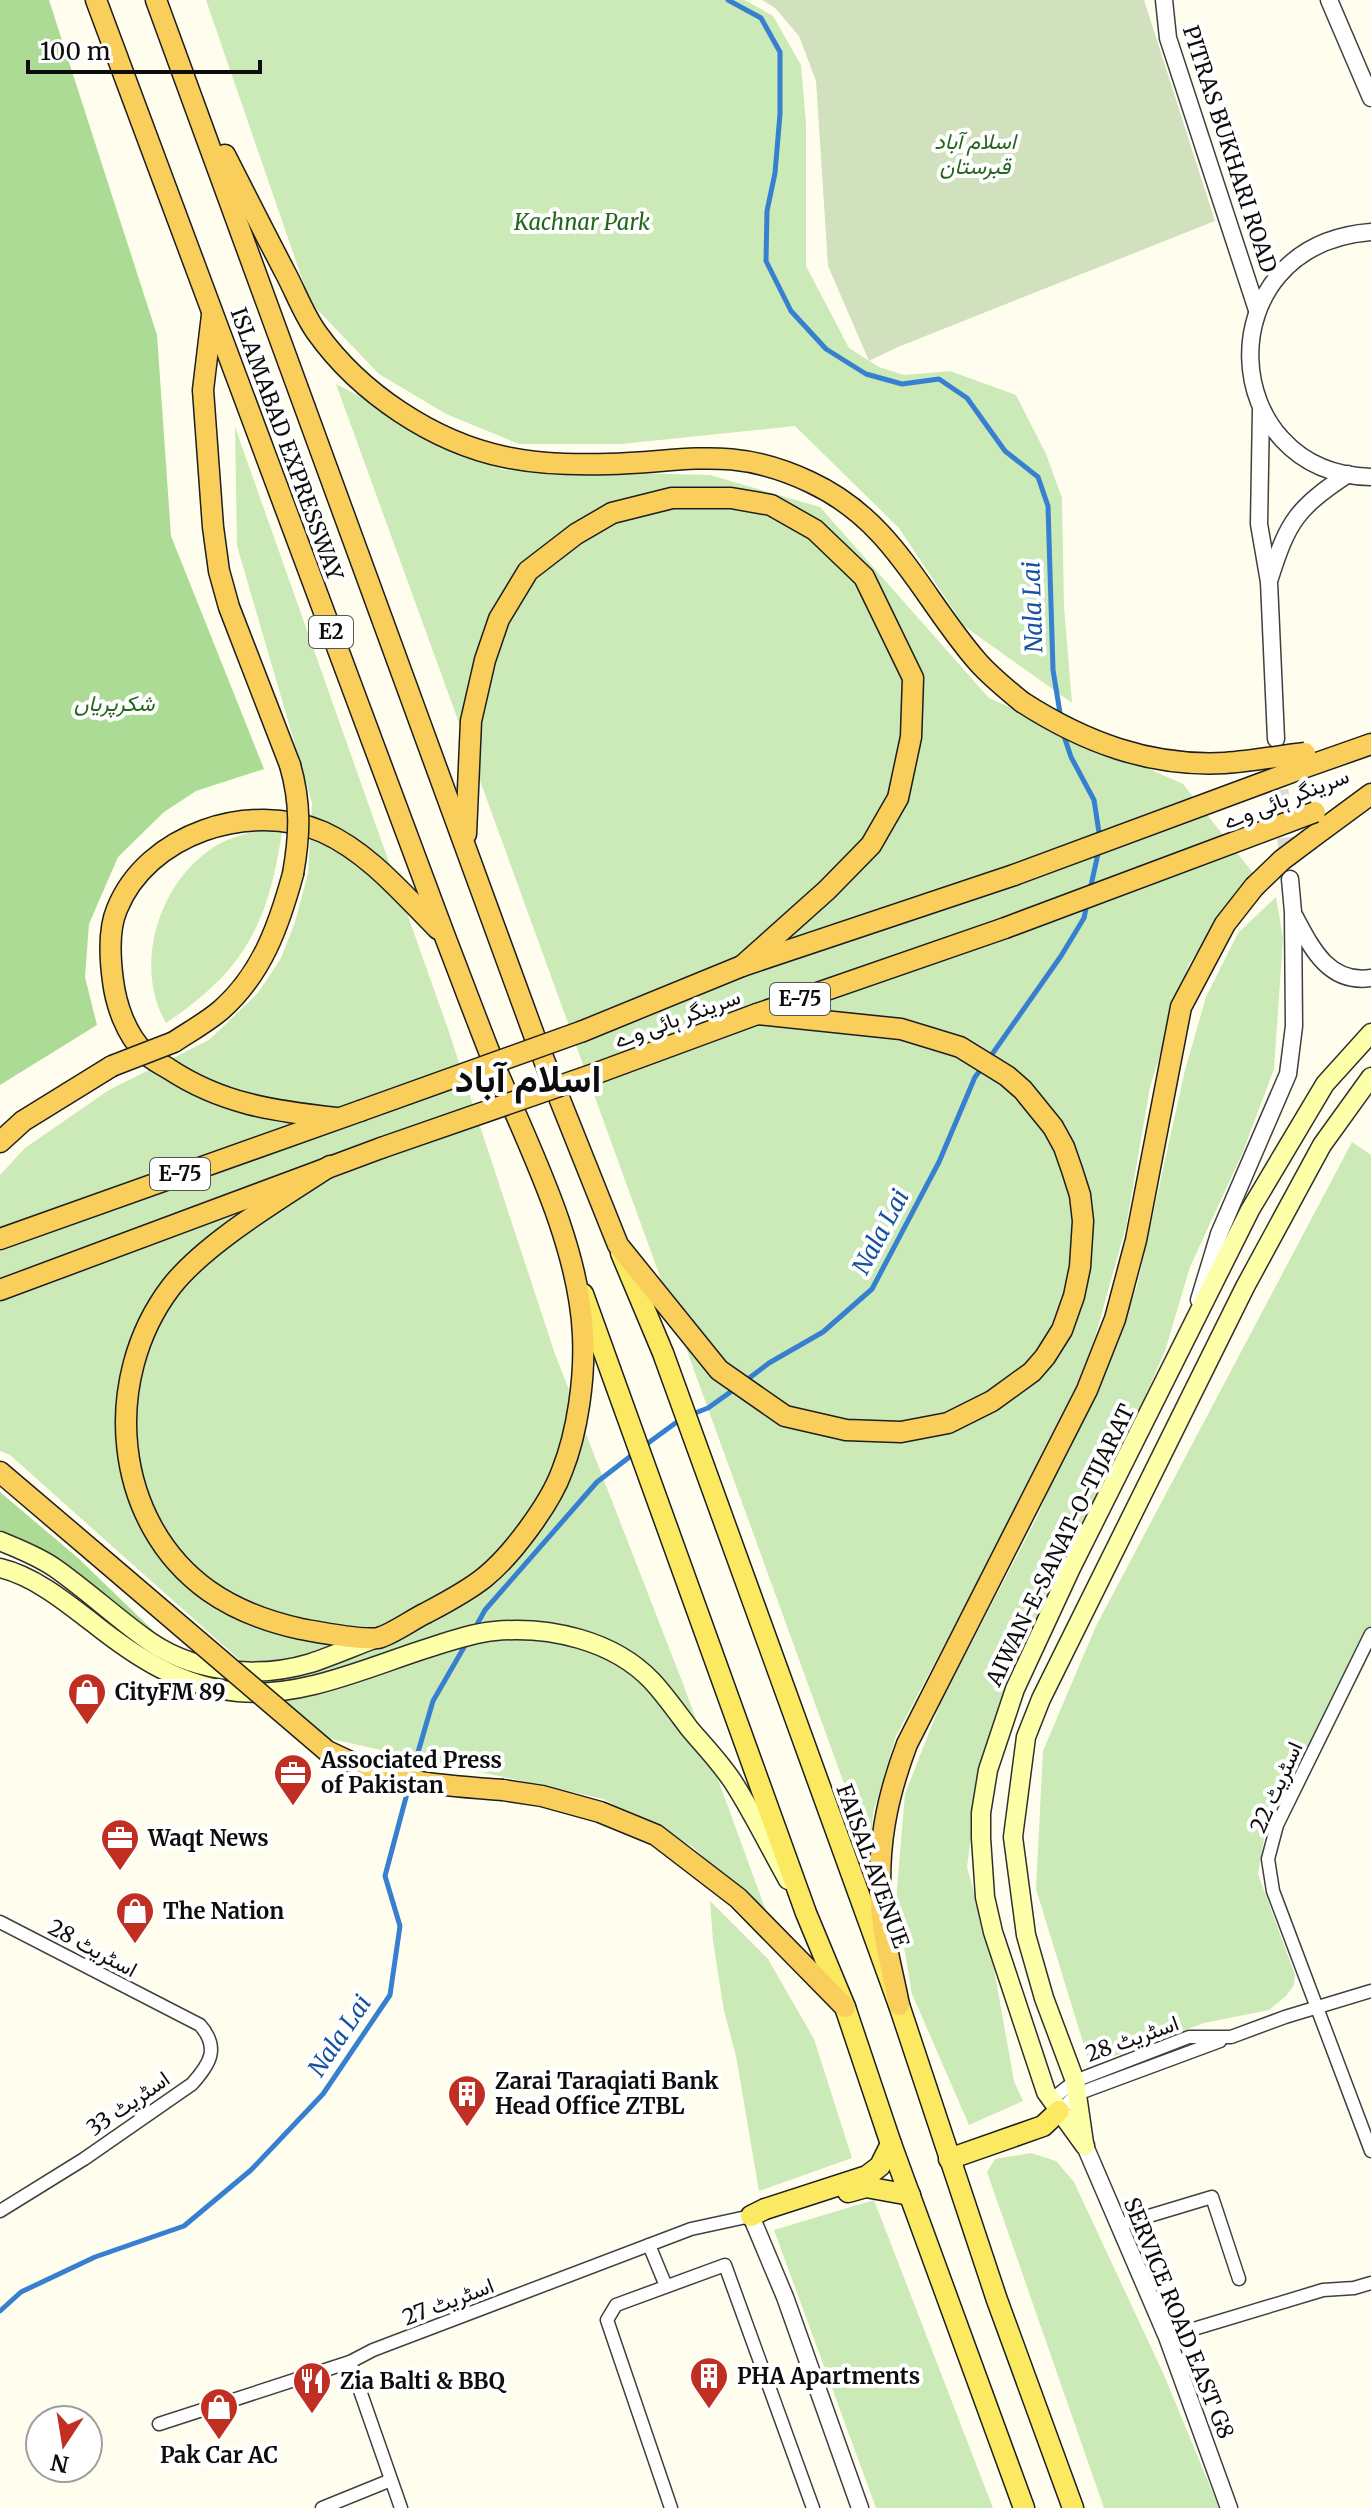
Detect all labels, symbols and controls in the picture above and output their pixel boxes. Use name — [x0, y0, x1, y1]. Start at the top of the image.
street label: PITRAS BUKHARI ROAD — [1177, 22, 1283, 276]
scale bar — [28, 24, 260, 74]
text: 100 m — [40, 36, 111, 67]
park label: اسلام آباد قبرستان — [934, 127, 1019, 180]
park label: Kachnar Park — [513, 208, 650, 236]
street label: ISLAMABAD EXPRESSWAY — [225, 304, 350, 585]
water label: Nala Lai — [1015, 561, 1050, 653]
road number: E2 — [309, 616, 353, 648]
park label: شکرپریاں — [74, 689, 155, 718]
street label: سرینگر ہائی وے — [1219, 761, 1353, 836]
street label: سرینگر ہائی وے — [610, 982, 744, 1055]
road number: E-75 — [770, 983, 830, 1015]
district label: اسلام آباد — [455, 1055, 601, 1104]
road number: E-75 — [150, 1158, 210, 1190]
water label: Nala Lai — [845, 1184, 916, 1280]
street label: AIWAN-E-SANAT-O-TIJARAT — [979, 1400, 1141, 1691]
shop icon: CityFM 89 — [66, 1671, 108, 1726]
place label: CityFM 89 — [115, 1678, 226, 1706]
street label: اسٹریٹ 22 — [1244, 1737, 1308, 1837]
place label: Associated Press of Pakistan — [320, 1746, 502, 1799]
office icon: Associated Press of Pakistan — [272, 1752, 314, 1807]
street label: FAISAL AVENUE — [830, 1780, 916, 1952]
office icon: Waqt News — [99, 1817, 141, 1872]
place label: Waqt News — [147, 1824, 269, 1852]
shop icon: The Nation — [114, 1890, 156, 1945]
place label: The Nation — [163, 1897, 284, 1925]
street label: اسٹریٹ 28 — [44, 1913, 142, 1983]
water label: Nala Lai — [301, 1989, 378, 2082]
street label: اسٹریٹ 28 — [1082, 2008, 1182, 2068]
street label: اسٹریٹ 33 — [81, 2064, 175, 2142]
place label: Zarai Taraqiati Bank Head Office ZTBL — [495, 2067, 719, 2120]
building icon: Zarai Taraqiati Bank Head Office ZTBL — [446, 2073, 488, 2128]
street label: SERVICE ROAD EAST G8 — [1118, 2193, 1240, 2443]
street label: اسٹریٹ 27 — [398, 2271, 498, 2331]
building icon: PHA Apartments — [688, 2355, 730, 2410]
restaurant icon: Zia Balti & BBQ — [291, 2360, 333, 2415]
place label: PHA Apartments — [737, 2362, 920, 2390]
place label: Zia Balti & BBQ — [340, 2367, 507, 2395]
shop icon: Pak Car AC — [198, 2386, 240, 2441]
north arrow — [24, 2404, 104, 2484]
place label: Pak Car AC — [160, 2441, 278, 2469]
text: N — [48, 2448, 71, 2479]

